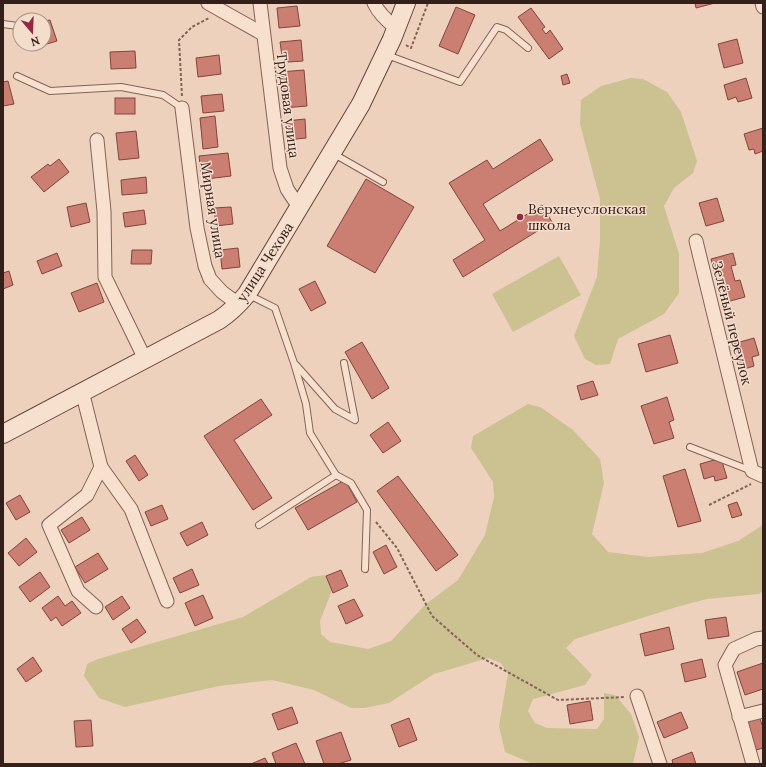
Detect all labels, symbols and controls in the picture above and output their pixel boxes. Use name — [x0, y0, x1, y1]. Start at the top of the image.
north arrow — [12, 12, 52, 52]
text: N — [28, 33, 42, 50]
street label: Трудовая улица — [273, 51, 303, 159]
street label: Мирная улица — [196, 160, 230, 260]
place label: Верхнеуслонская школа — [528, 200, 646, 234]
marker: Верхнеуслонская школа — [515, 212, 525, 222]
street label: улица Чехова — [233, 219, 297, 305]
street label: Зелёный переулок — [708, 259, 756, 387]

